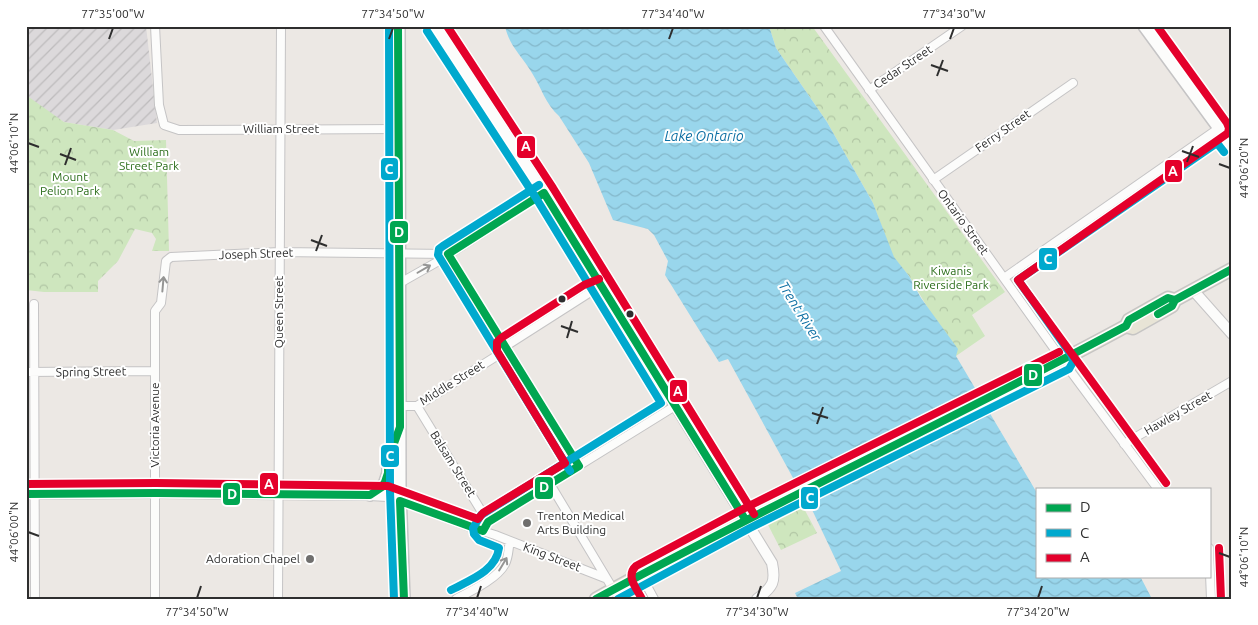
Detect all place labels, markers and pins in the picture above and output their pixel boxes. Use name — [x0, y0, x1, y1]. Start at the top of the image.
unlabelled marker — [557, 294, 567, 304]
unlabelled marker — [625, 309, 635, 319]
place label: Trenton Medical Arts Building — [537, 509, 624, 536]
marker: Trenton Medical Arts Building — [521, 517, 533, 529]
place label: Adoration Chapel — [206, 552, 300, 565]
marker: Adoration Chapel — [304, 553, 316, 565]

